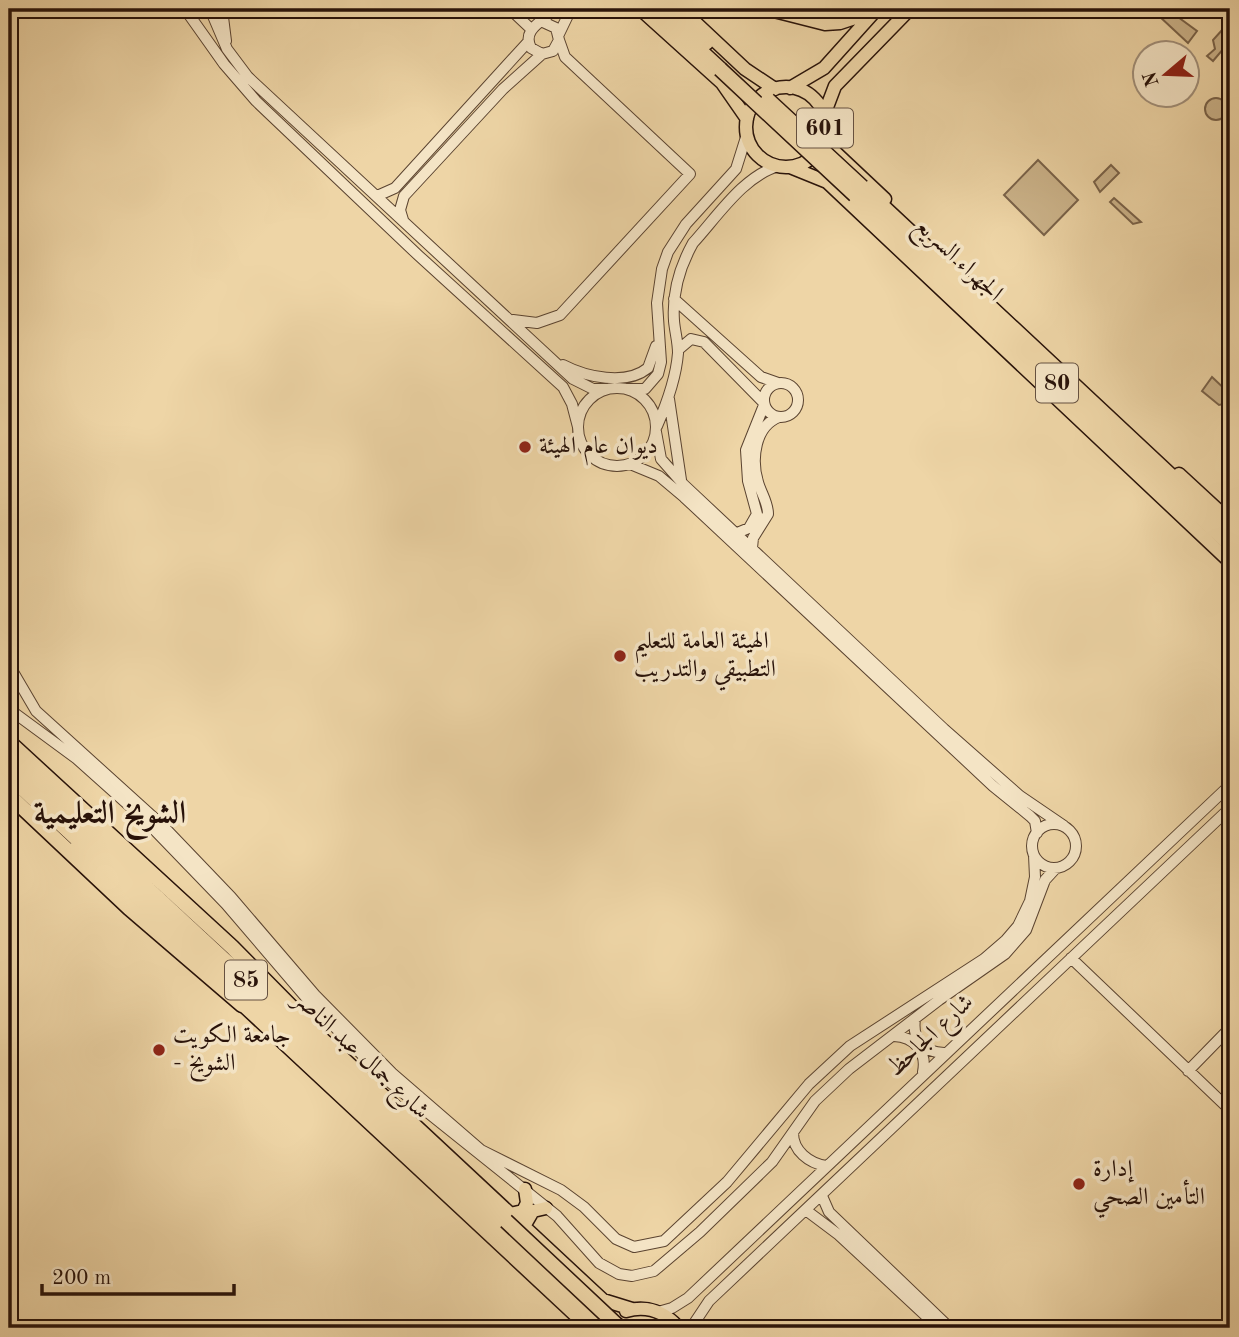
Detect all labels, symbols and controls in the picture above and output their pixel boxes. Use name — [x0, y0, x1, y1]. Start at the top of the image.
north arrow — [1130, 38, 1200, 108]
text: N — [1141, 68, 1164, 89]
road number: 601 — [797, 108, 853, 148]
street label: الجهراء السريع — [904, 214, 1006, 312]
road number: 80 — [1036, 364, 1078, 402]
place label: ديوان عام الهيئة — [539, 435, 658, 466]
marker: ديوان عام الهيئة — [517, 439, 533, 455]
place label: الهيئة العامة للتعليم التطبيقي والتدريب — [634, 630, 776, 691]
marker: الهيئة العامة للتعليم التطبيقي والتدريب — [612, 648, 628, 664]
district label: الشويخ التعليمية — [34, 798, 186, 840]
road number: 85 — [225, 960, 267, 1000]
street label: شارع جمال عبد الناصر — [283, 986, 433, 1129]
street label: شارع الجاحظ — [883, 990, 983, 1086]
place label: جامعة الكويت - الشويخ — [173, 1022, 291, 1082]
marker: جامعة الكويت - الشويخ — [151, 1042, 167, 1058]
place label: إدارة التأمين الصحي — [1093, 1158, 1205, 1219]
marker: إدارة التأمين الصحي — [1071, 1176, 1087, 1192]
scale bar — [42, 1253, 234, 1297]
text: 200 m — [52, 1268, 111, 1289]

